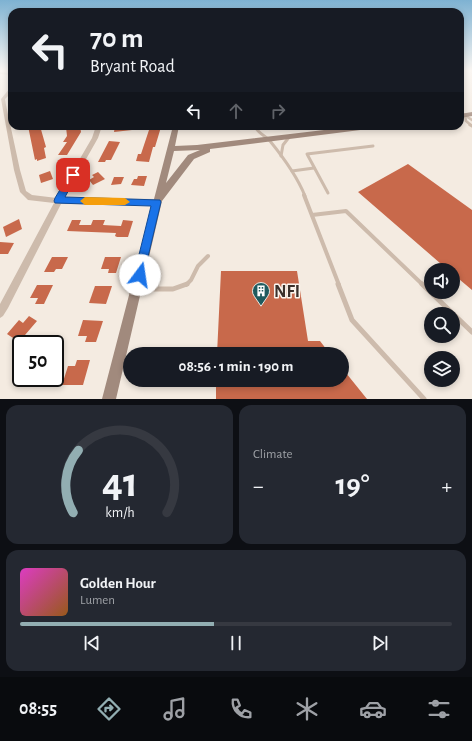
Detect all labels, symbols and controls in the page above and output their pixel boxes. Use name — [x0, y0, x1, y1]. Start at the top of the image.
icon: left — [24, 24, 76, 76]
text: 70 m — [90, 25, 144, 53]
text: Bryant Road — [90, 58, 175, 76]
icon: left — [183, 100, 205, 122]
icon: ahead — [225, 100, 247, 122]
icon: right — [267, 100, 289, 122]
pin — [56, 158, 90, 192]
icon: arrive — [62, 164, 84, 186]
position arrow — [119, 254, 161, 296]
map controls — [424, 263, 460, 387]
button: sound — [424, 263, 460, 299]
building icon: NFI — [251, 281, 271, 306]
place label: NFI — [274, 283, 300, 301]
button: search — [424, 307, 460, 343]
speed limit sign: 50 — [12, 335, 64, 387]
button: layers — [424, 351, 460, 387]
text: 08:56 · 1 min · 190 m — [179, 359, 293, 374]
text: Climate — [253, 448, 292, 461]
text: 41 — [102, 462, 137, 503]
text: 19° — [335, 470, 370, 500]
text: − — [253, 475, 264, 497]
text: + — [441, 475, 452, 497]
text: km/h — [105, 505, 134, 519]
text: Golden Hour — [80, 576, 156, 591]
text: Lumen — [80, 594, 115, 607]
icon: previous — [81, 632, 103, 654]
icon: pause — [225, 632, 247, 654]
icon: next — [369, 632, 391, 654]
icon: directions — [95, 695, 123, 723]
icon: music — [161, 695, 189, 723]
icon: phone — [227, 695, 255, 723]
icon: climate — [293, 695, 321, 723]
icon: car — [359, 695, 387, 723]
icon: filters — [425, 695, 453, 723]
text: 08:55 — [19, 700, 57, 718]

